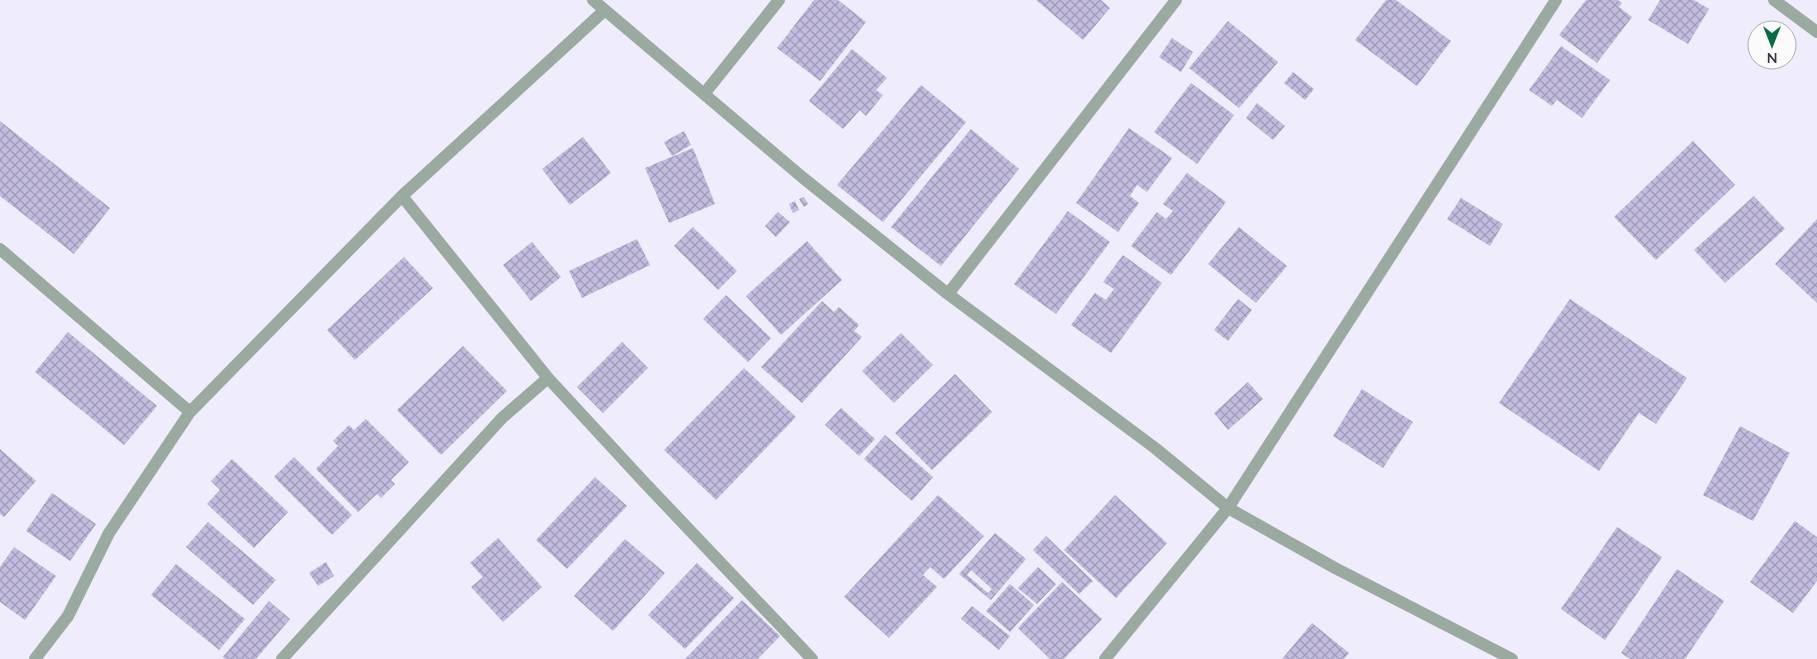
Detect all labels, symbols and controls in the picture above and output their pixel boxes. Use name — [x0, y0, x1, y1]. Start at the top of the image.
north arrow — [1747, 20, 1797, 70]
text: N — [1767, 50, 1777, 67]

